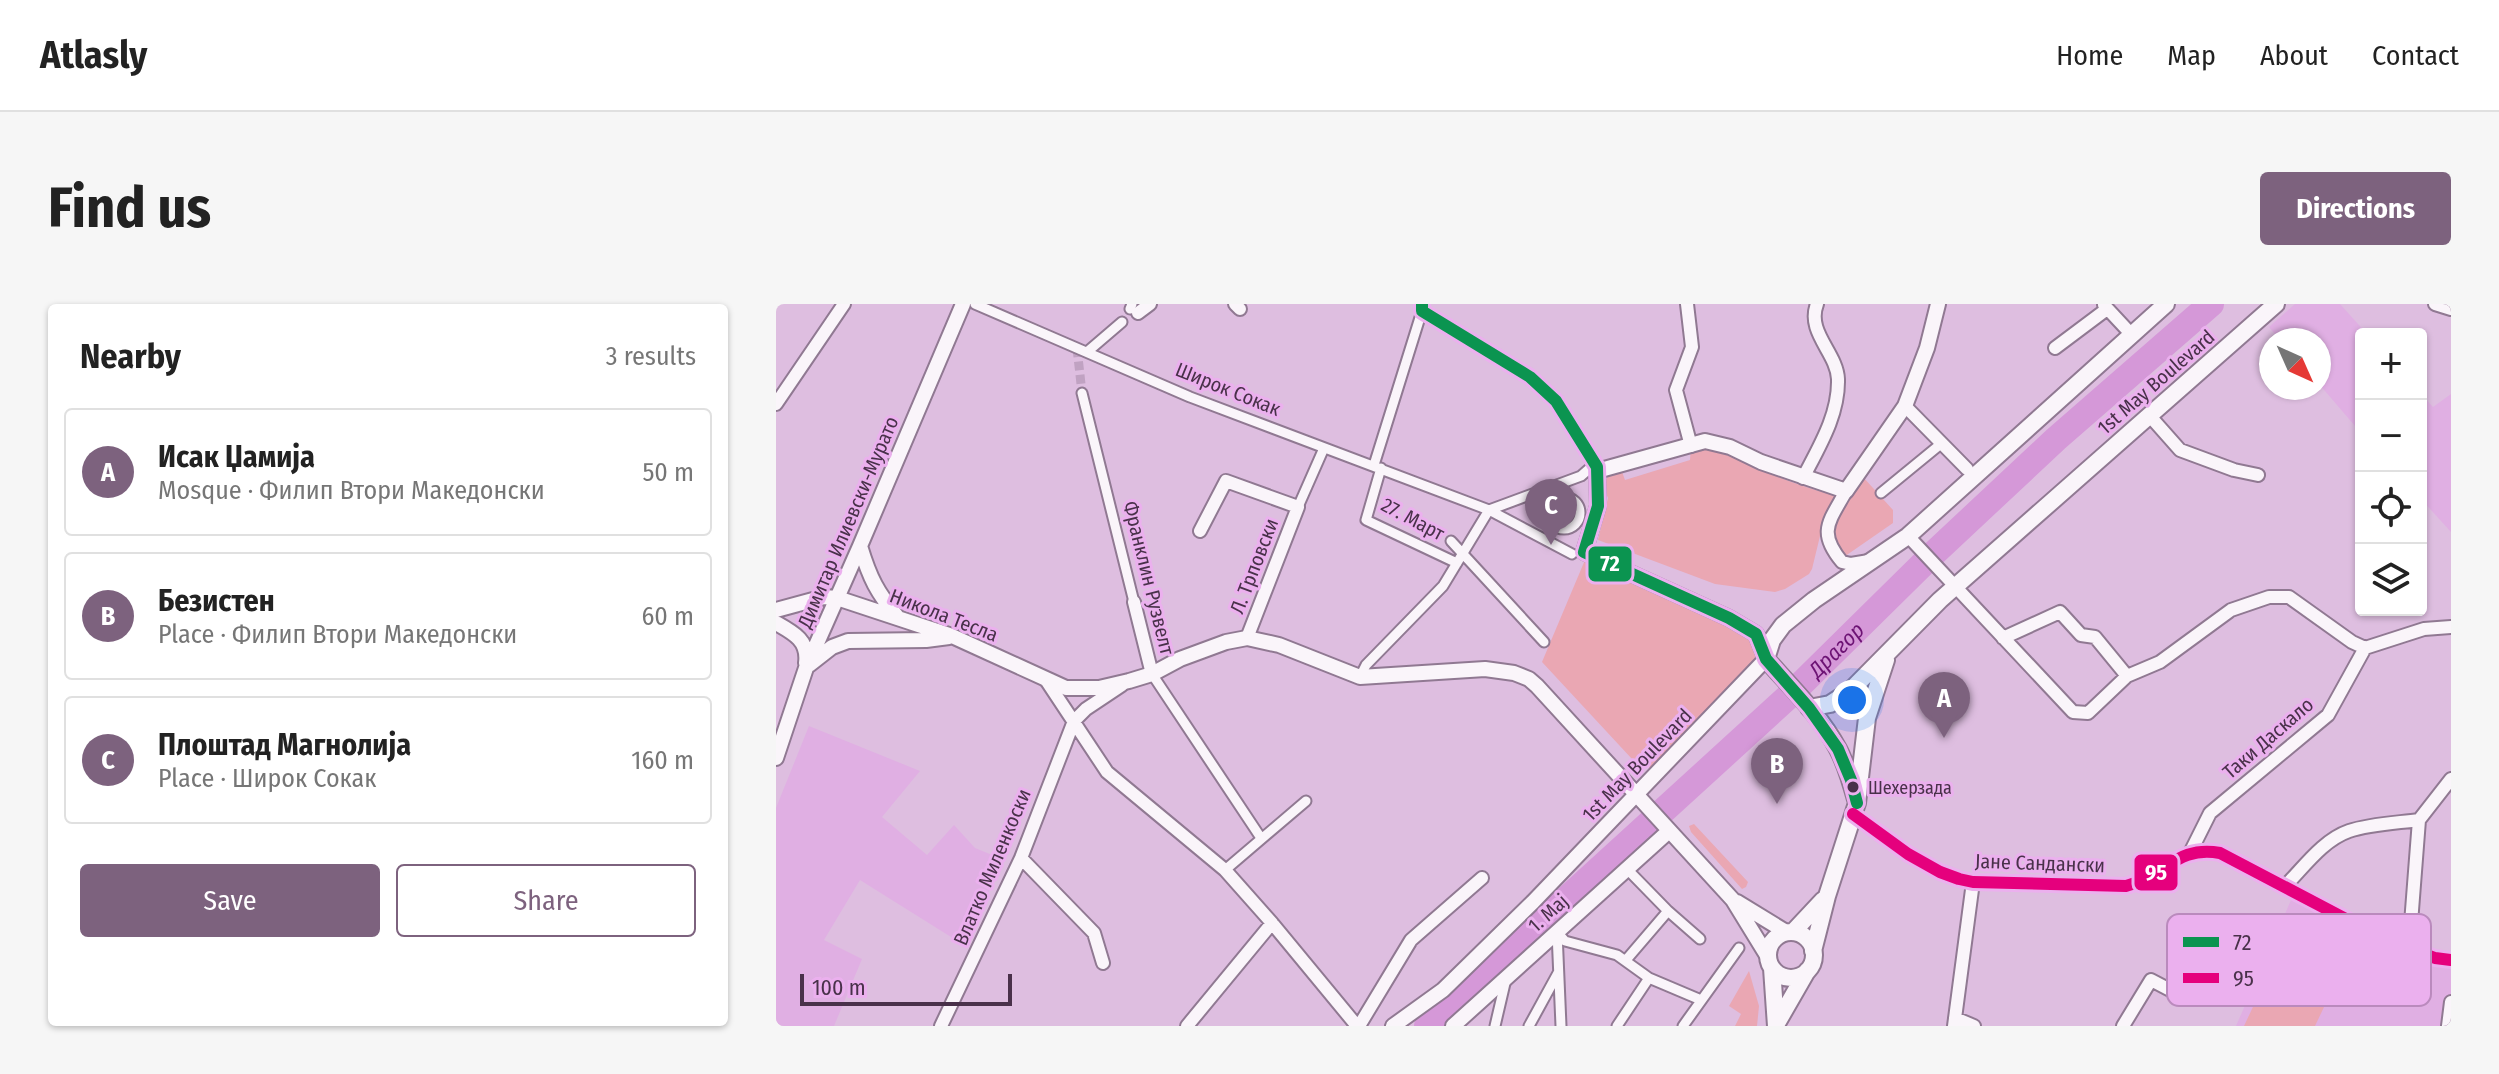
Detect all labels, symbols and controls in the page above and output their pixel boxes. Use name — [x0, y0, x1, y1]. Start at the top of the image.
text: Atlasly — [40, 32, 147, 78]
text: Home — [2056, 39, 2123, 72]
text: Map — [2167, 39, 2216, 72]
text: About — [2260, 39, 2328, 72]
text: Contact — [2372, 39, 2459, 72]
button: Directions — [2260, 172, 2451, 245]
text: Find us — [48, 175, 211, 242]
street label: 1st May Boulevard — [2093, 325, 2219, 439]
north arrow — [2259, 328, 2331, 400]
map controls — [2355, 328, 2427, 616]
button: + — [2355, 328, 2427, 400]
text: Nearby — [80, 336, 181, 377]
text: 3 results — [606, 341, 696, 372]
street label: Широк Сокак — [1172, 357, 1285, 421]
button: − — [2355, 400, 2427, 472]
street label: Димитар Илиевски-Мурато — [792, 413, 904, 632]
text: Исак Џамија — [158, 439, 315, 475]
text: A — [101, 457, 115, 488]
text: 50 m — [642, 457, 694, 488]
button: locate — [2355, 472, 2427, 544]
text: Mosque · Филип Втори Македонски — [158, 475, 545, 506]
pin: C — [1525, 479, 1577, 545]
street label: 27. Март — [1377, 492, 1449, 546]
street label: Франклин Рузвелт — [1118, 499, 1180, 658]
street label: Л. Трповски — [1225, 515, 1283, 617]
button: layers — [2355, 544, 2427, 616]
line badge: 72 — [1587, 545, 1633, 583]
text: 72 — [1600, 550, 1620, 577]
text: Безистен — [158, 583, 275, 619]
street label: Никола Тесла — [887, 583, 1001, 647]
text: B — [101, 601, 115, 632]
text: 60 m — [641, 601, 694, 632]
water label: Драгор — [1802, 617, 1870, 685]
text: Place · Филип Втори Македонски — [158, 619, 517, 650]
pin: A — [1918, 672, 1970, 738]
your location — [1832, 680, 1872, 720]
street label: Таки Даскало — [2218, 692, 2318, 784]
street label: 1st May Boulevard — [1577, 704, 1697, 826]
text: Плоштад Магнолија — [158, 727, 411, 763]
pin: B — [1751, 738, 1803, 804]
text: C — [101, 745, 115, 776]
text: 160 m — [631, 745, 694, 776]
text: Place · Широк Сокак — [158, 763, 376, 794]
place label: Шехерзада — [1868, 777, 1952, 799]
marker: Шехерзада — [1845, 779, 1861, 795]
street label: Влатко Миленкоски — [948, 785, 1036, 949]
street label: Јане Сандански — [1975, 849, 2105, 877]
line badge: 95 — [2133, 853, 2179, 892]
text: 95 — [2145, 859, 2167, 886]
button: Save — [80, 864, 380, 937]
button: Share — [396, 864, 696, 937]
street label: 1. Мај — [1523, 889, 1573, 937]
legend — [2167, 914, 2431, 1006]
text: 72 — [2233, 929, 2251, 956]
text: 95 — [2233, 965, 2254, 992]
scale bar — [800, 970, 1012, 1006]
text: 100 m — [812, 974, 866, 1001]

